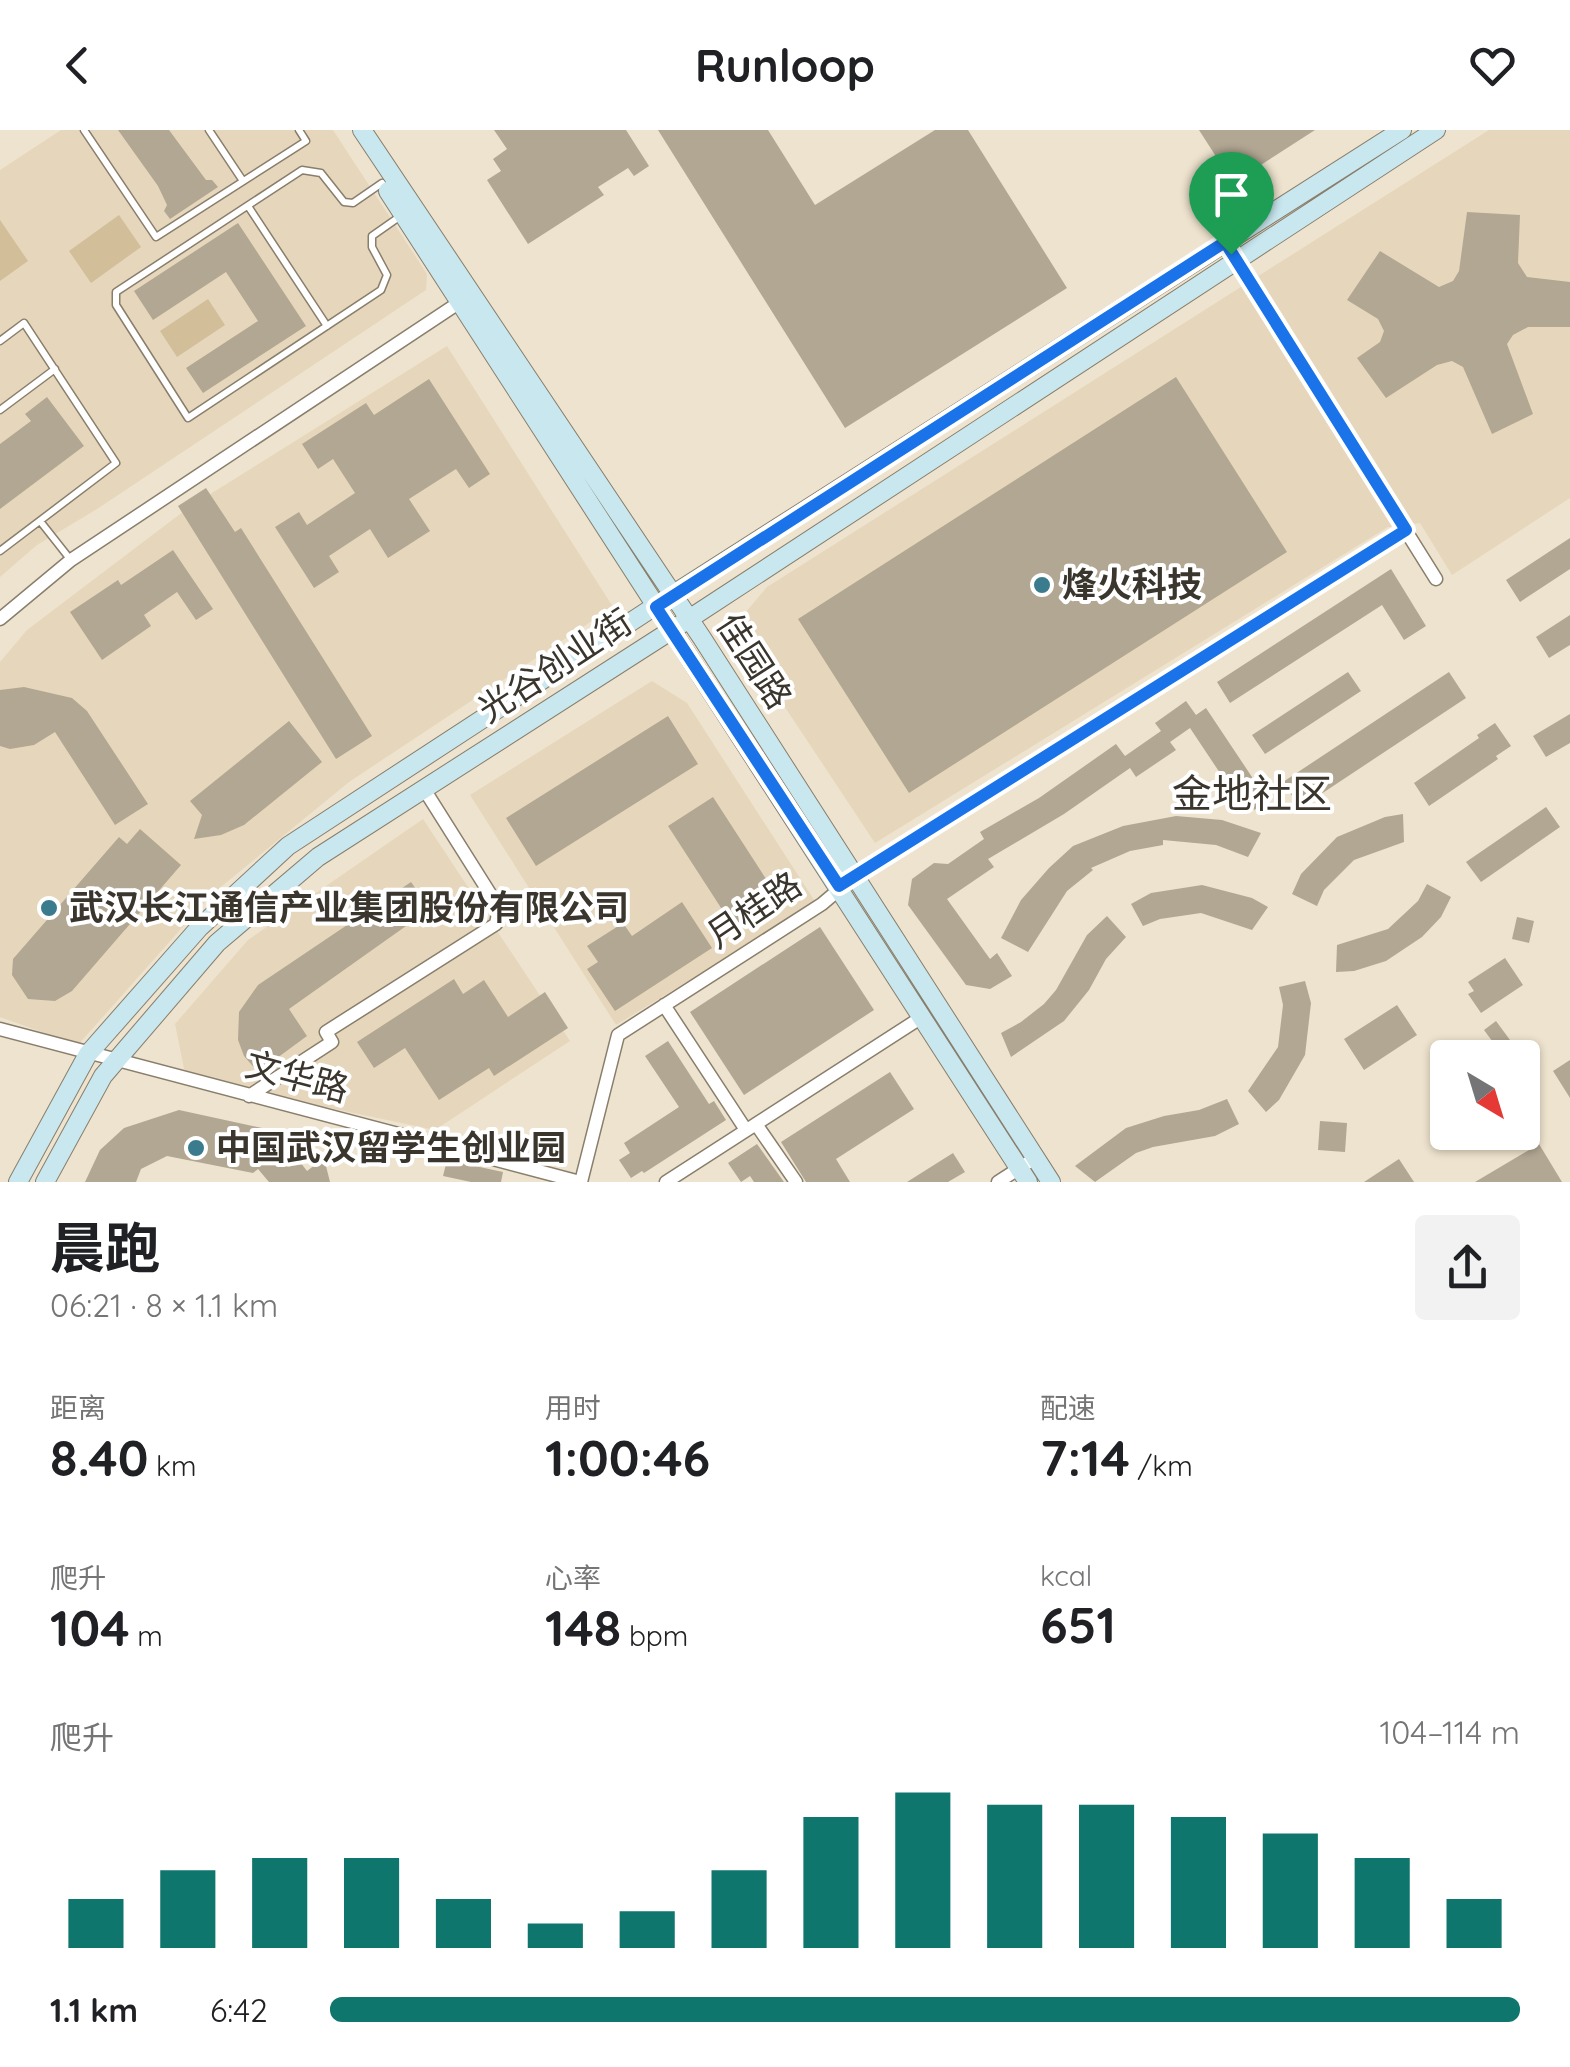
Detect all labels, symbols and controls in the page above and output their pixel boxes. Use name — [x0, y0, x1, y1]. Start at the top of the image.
text: Runloop — [695, 37, 875, 93]
icon: back — [50, 38, 105, 93]
icon: heart — [1465, 38, 1520, 93]
pin — [1189, 152, 1274, 255]
icon: arrive — [1204, 167, 1259, 222]
place label: 烽火科技 — [1062, 562, 1202, 606]
marker: 烽火科技 — [1031, 574, 1053, 596]
street label: 光谷创业街 — [469, 599, 640, 731]
street label: 佳园路 — [708, 604, 802, 716]
district label: 金地社区 — [1172, 768, 1332, 818]
street label: 月桂路 — [698, 862, 809, 957]
place label: 武汉长江通信产业集团股份有限公司 — [69, 885, 629, 929]
marker: 武汉长江通信产业集团股份有限公司 — [38, 897, 60, 919]
north arrow — [1430, 1040, 1540, 1150]
map controls — [1430, 1040, 1540, 1150]
street label: 文华路 — [241, 1041, 354, 1111]
place label: 中国武汉留学生创业园 — [216, 1125, 566, 1169]
marker: 中国武汉留学生创业园 — [185, 1137, 207, 1159]
text: 晨跑 — [50, 1213, 160, 1282]
button: share — [1415, 1215, 1520, 1320]
text: 06:21 · 8 × 1.1 km — [50, 1285, 278, 1325]
text: 距离 — [50, 1390, 106, 1425]
text: 用时 — [545, 1390, 601, 1425]
text: 配速 — [1040, 1390, 1096, 1425]
text: 8.40 — [50, 1426, 148, 1489]
text: 1:00:46 — [545, 1426, 710, 1489]
text: 7:14 — [1040, 1426, 1130, 1489]
text: km — [148, 1448, 197, 1483]
text: /km — [1130, 1448, 1193, 1483]
text: kcal — [1040, 1558, 1092, 1593]
text: 爬升 — [50, 1560, 106, 1595]
text: 心率 — [545, 1560, 601, 1595]
text: 651 — [1040, 1593, 1116, 1656]
text: 104 — [50, 1596, 130, 1659]
text: 148 — [545, 1596, 621, 1659]
text: m — [130, 1618, 163, 1653]
text: bpm — [621, 1618, 688, 1653]
text: 104–114 m — [1379, 1712, 1520, 1752]
text: 爬升 — [50, 1717, 114, 1757]
text: 1.1 km — [50, 1990, 138, 2030]
text: 6:42 — [210, 1990, 268, 2030]

